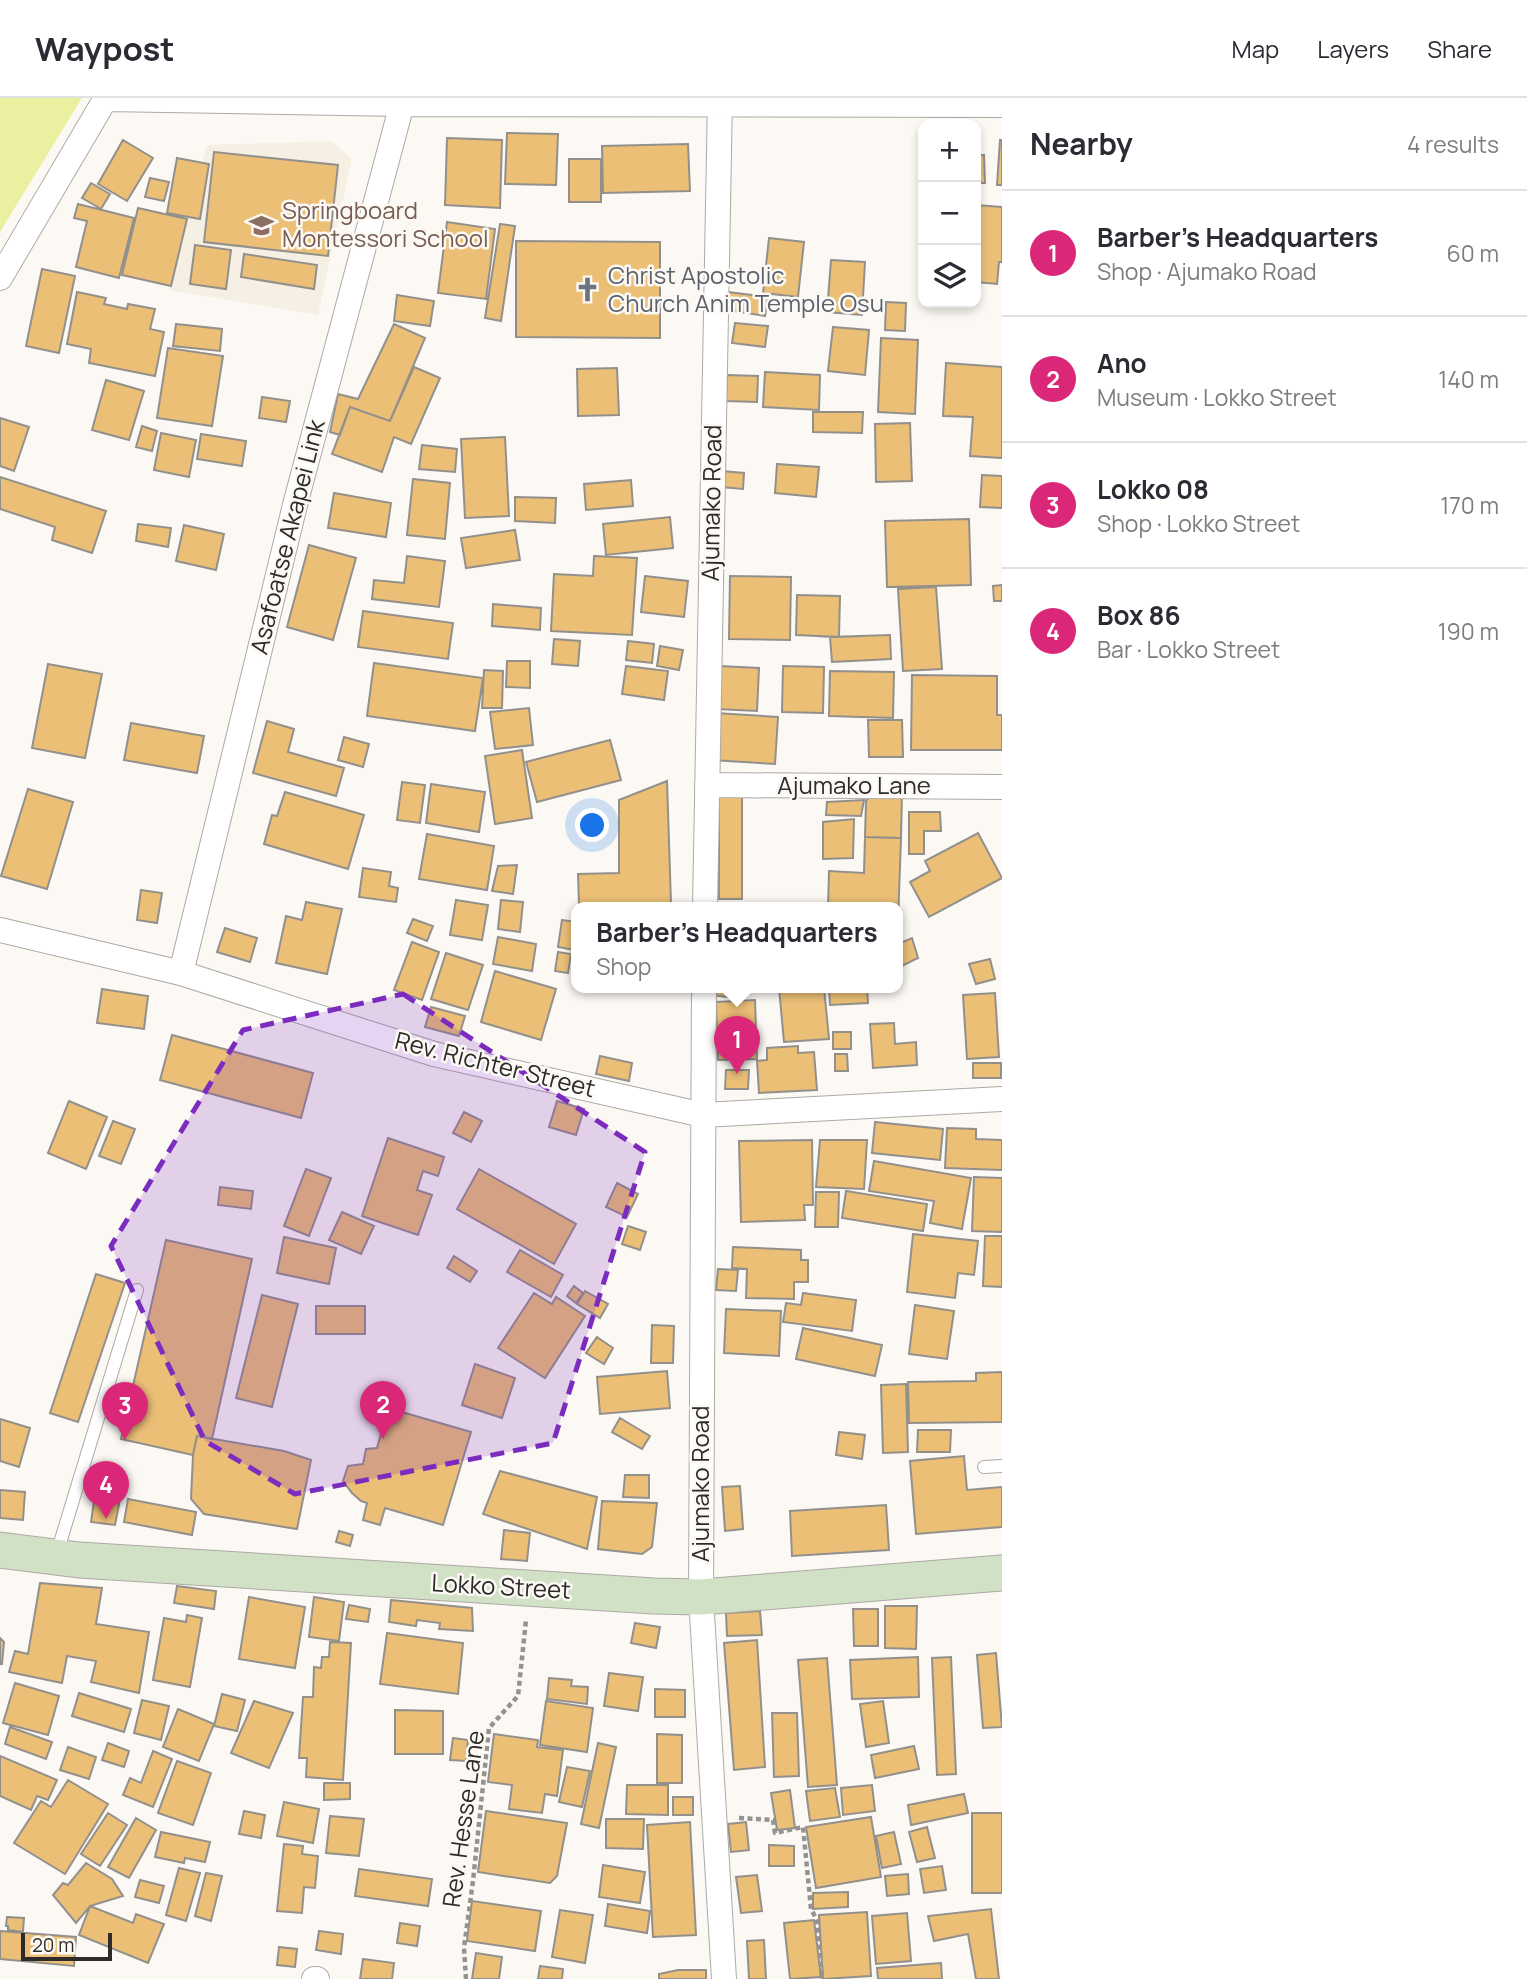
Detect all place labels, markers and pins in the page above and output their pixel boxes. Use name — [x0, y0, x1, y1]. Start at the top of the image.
place label: Springboard Montessori School — [282, 193, 489, 254]
school or university icon: Springboard Montessori School — [248, 211, 276, 239]
place label: Christ Apostolic Church Anim Temple Osu — [608, 258, 884, 319]
church icon: Christ Apostolic Church Anim Temple Osu — [574, 276, 602, 304]
pin: 1 — [714, 1016, 760, 1074]
pin: 2 — [360, 1381, 406, 1439]
pin: 3 — [102, 1382, 148, 1440]
pin: 4 — [83, 1461, 129, 1519]

